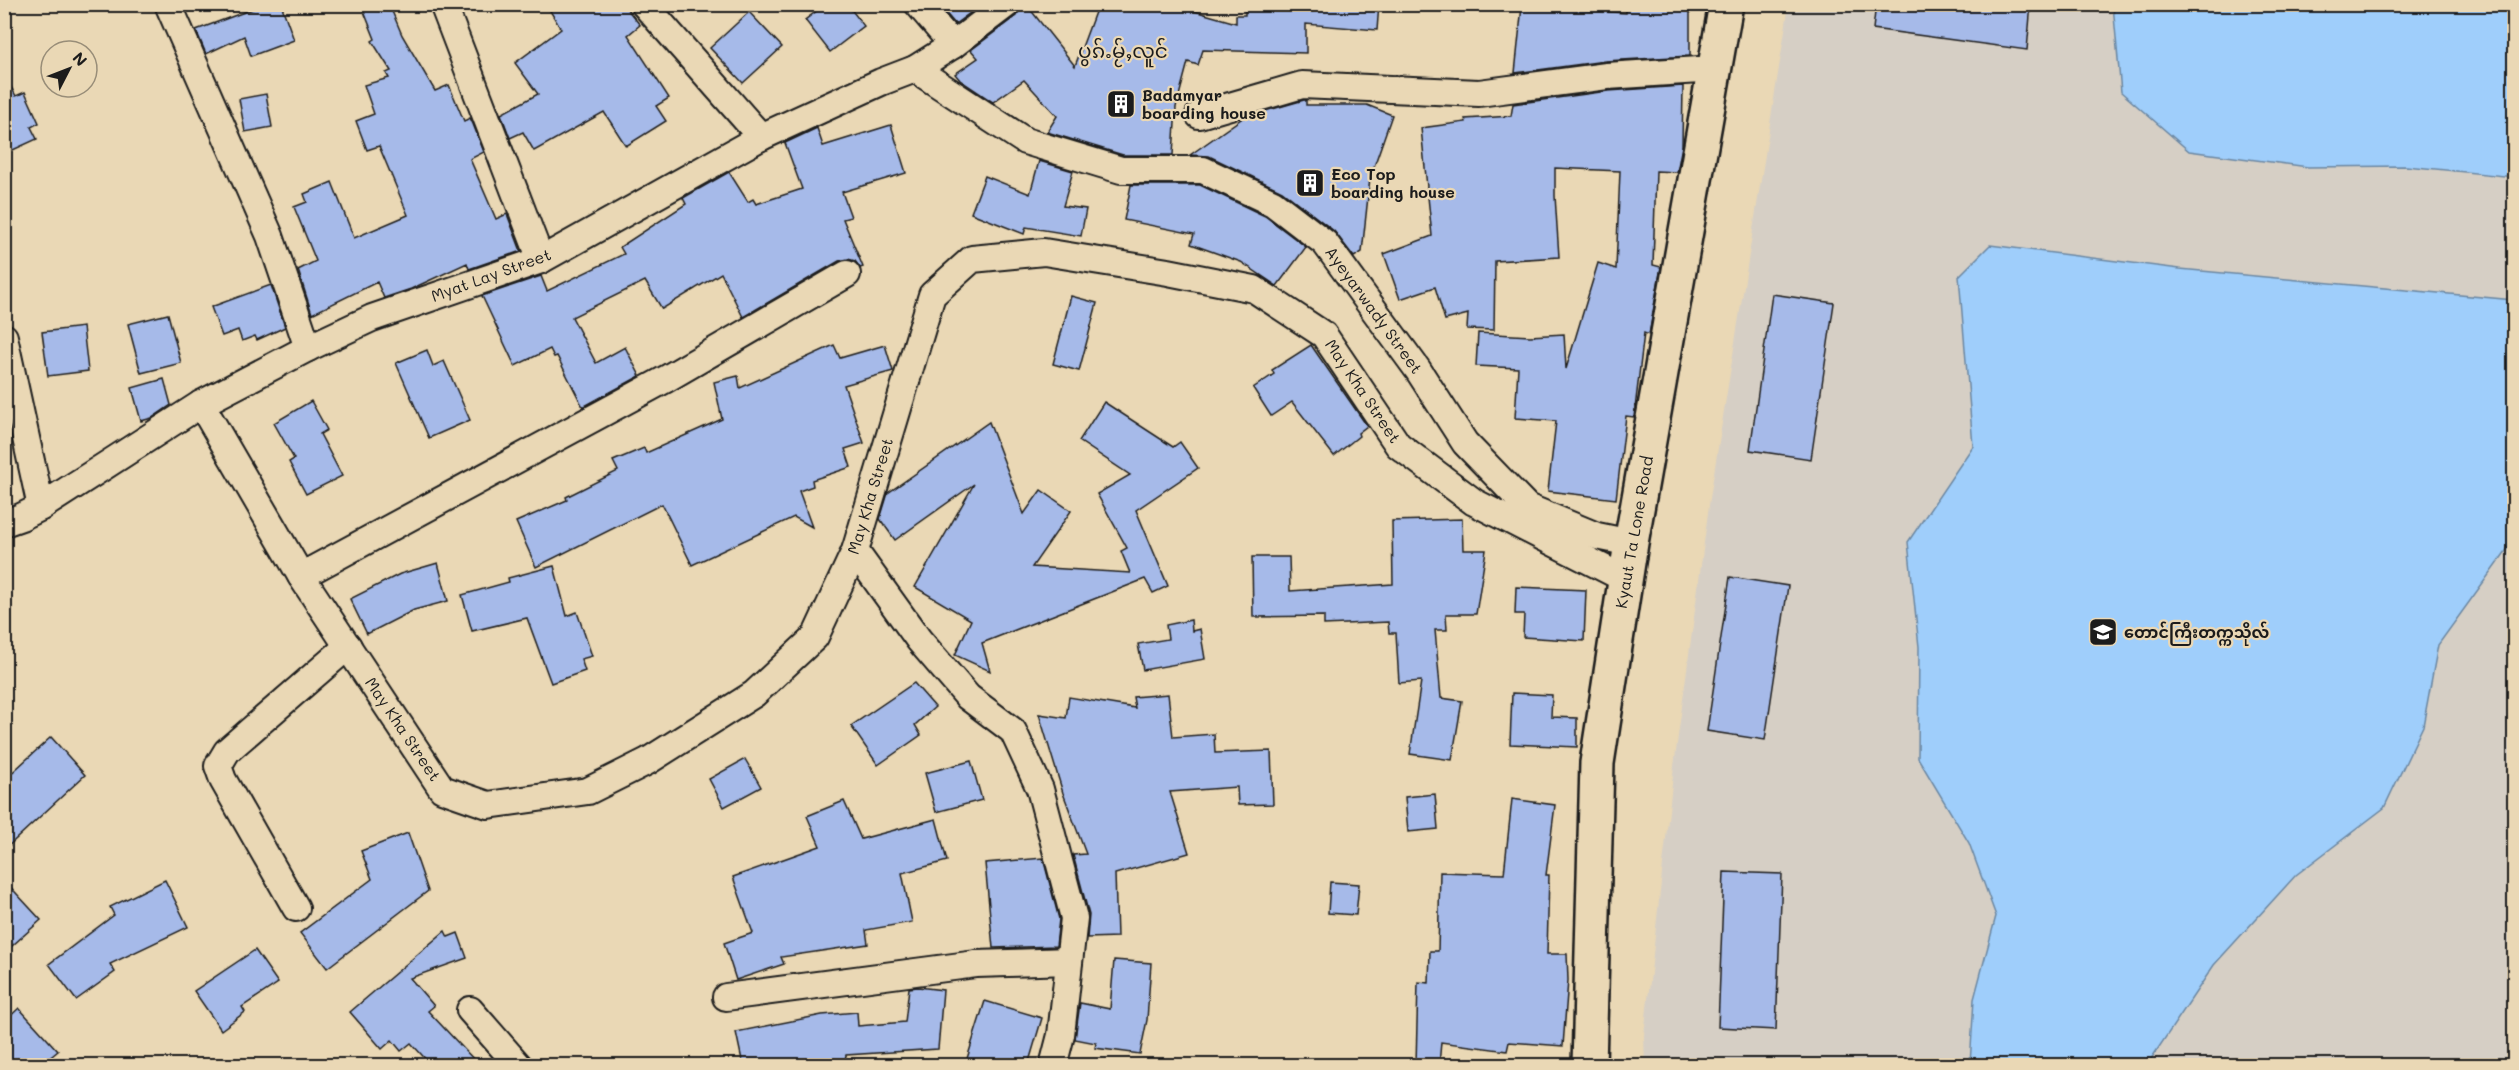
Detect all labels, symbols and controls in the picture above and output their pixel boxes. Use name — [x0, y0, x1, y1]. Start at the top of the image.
district label: ပွၵ်ႉမႂ်ႇလူင် — [1078, 37, 1168, 68]
north arrow — [39, 39, 99, 99]
text: N — [69, 47, 92, 70]
place label: Badamyar boarding house — [1142, 84, 1266, 123]
building icon: Badamyar boarding house — [1105, 88, 1137, 120]
place label: Eco Top boarding house — [1331, 163, 1455, 202]
building icon: Eco Top boarding house — [1294, 167, 1326, 199]
street label: Ayeyarwady Street — [1321, 242, 1428, 378]
street label: Myat Lay Street — [428, 243, 554, 306]
street label: May Kha Street — [1321, 335, 1406, 447]
street label: May Kha Street — [842, 435, 897, 557]
street label: Kyaut Ta Lone Road — [1610, 454, 1657, 610]
school or university icon: တောင်ကြီးတက္ကသိုလ် — [2087, 616, 2119, 648]
place label: တောင်ကြီးတက္ကသိုလ် — [2124, 621, 2269, 646]
street label: May Kha Street — [361, 673, 446, 785]

